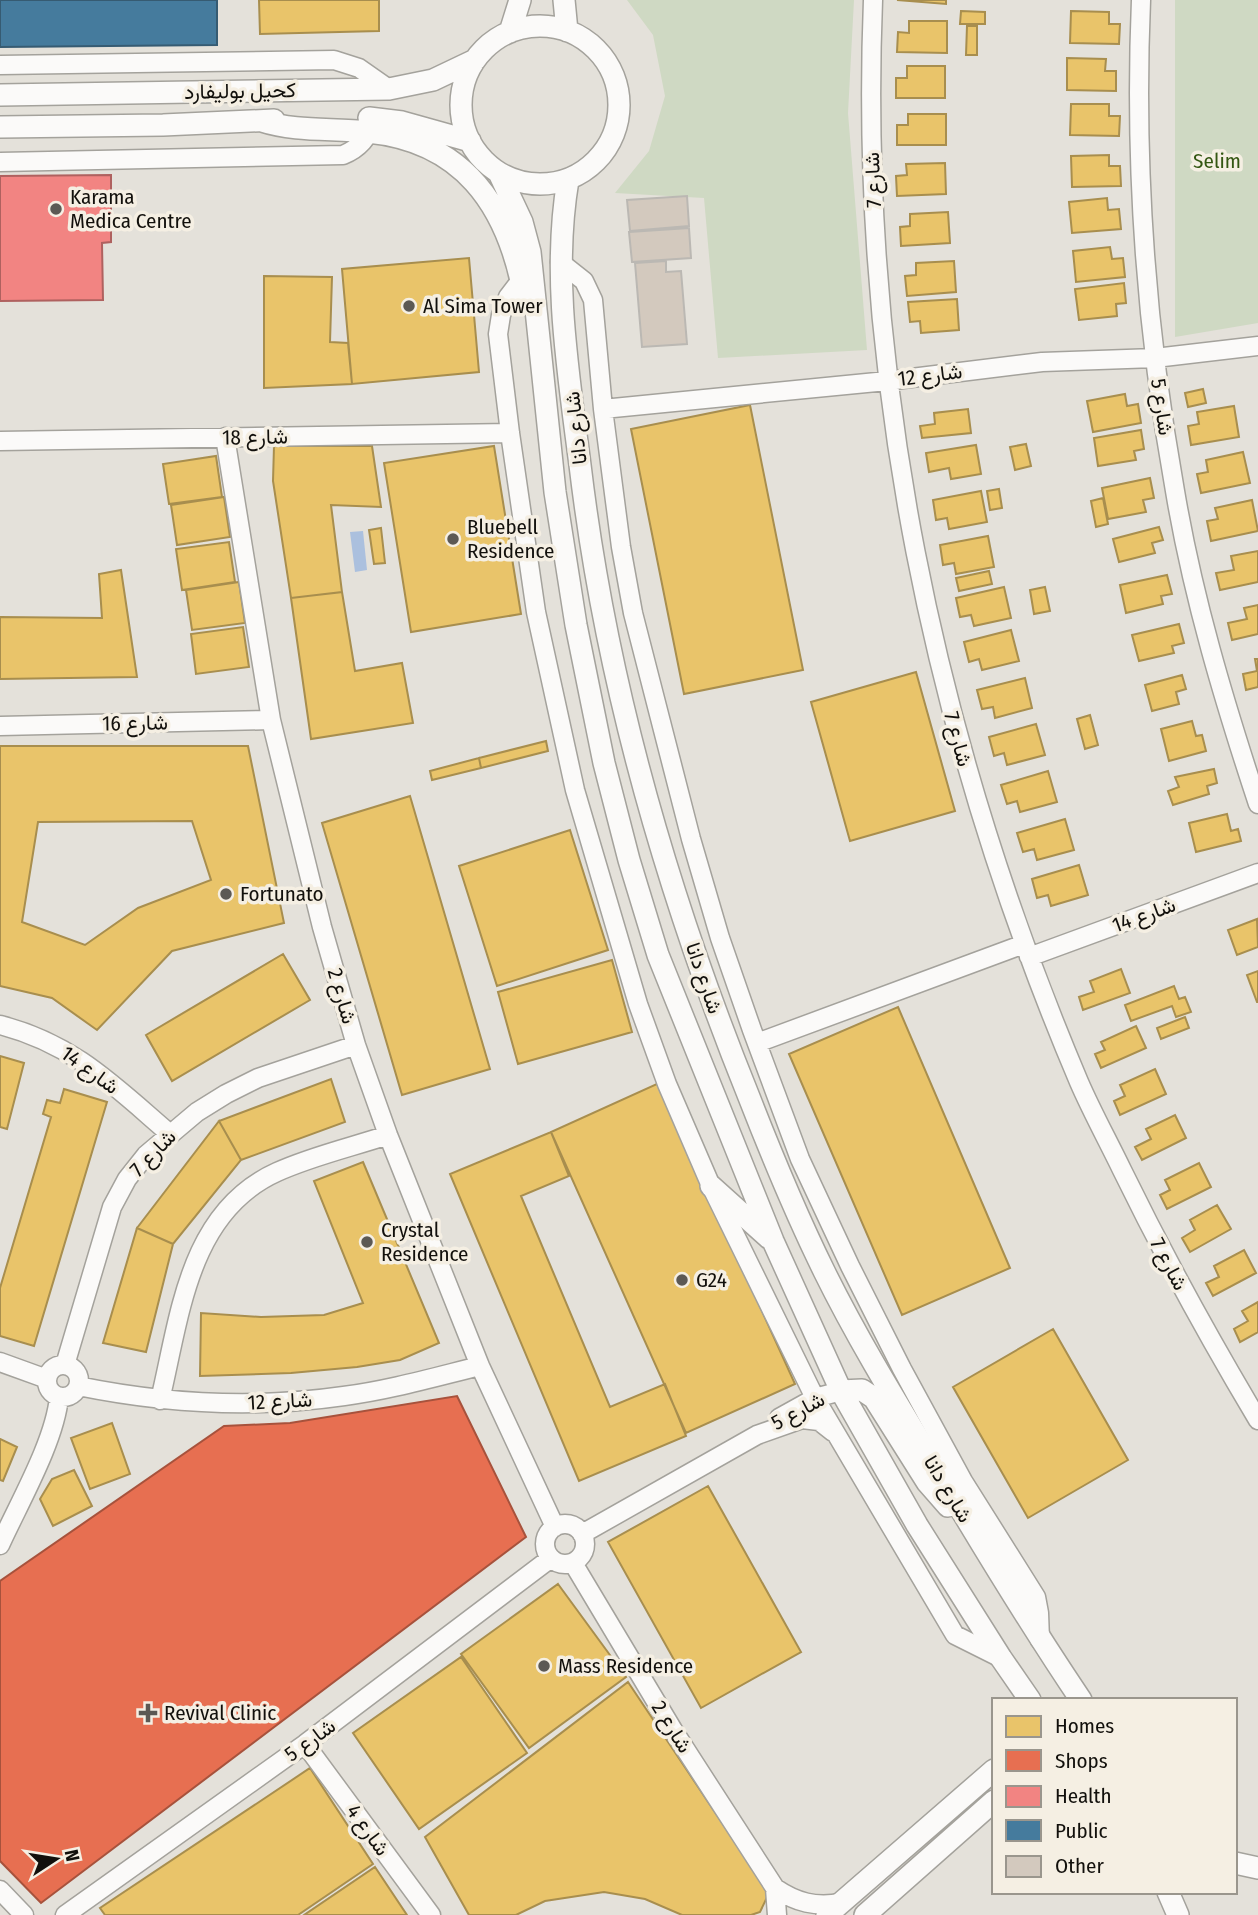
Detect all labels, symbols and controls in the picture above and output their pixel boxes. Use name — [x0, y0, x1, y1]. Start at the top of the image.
street label: كحيل بوليفارد — [184, 77, 296, 105]
park label: Selim — [1193, 148, 1241, 174]
street label: شارع 7 — [859, 152, 888, 208]
place label: Karama Medica Centre — [70, 184, 192, 234]
marker: Karama Medica Centre — [48, 201, 64, 217]
place label: Al Sima Tower — [423, 293, 543, 319]
marker: Al Sima Tower — [401, 298, 417, 314]
street label: شارع 12 — [896, 358, 964, 393]
street label: شارع 5 — [1144, 377, 1179, 437]
street label: شارع دانا — [559, 390, 594, 466]
street label: شارع 18 — [222, 423, 288, 452]
place label: Bluebell Residence — [467, 514, 554, 564]
marker: Bluebell Residence — [445, 531, 461, 547]
street label: شارع 16 — [102, 709, 168, 738]
street label: شارع 7 — [937, 709, 978, 770]
place label: Fortunato — [240, 881, 324, 907]
marker: Fortunato — [218, 886, 234, 902]
street label: شارع 14 — [1109, 892, 1180, 939]
street label: شارع دانا — [679, 939, 728, 1017]
street label: شارع 2 — [321, 965, 362, 1027]
street label: شارع 14 — [55, 1040, 124, 1101]
street label: شارع 7 — [124, 1124, 182, 1183]
place label: Crystal Residence — [381, 1217, 468, 1267]
street label: شارع 7 — [1144, 1233, 1194, 1295]
marker: Crystal Residence — [359, 1234, 375, 1250]
place label: G24 — [696, 1267, 727, 1293]
marker: G24 — [674, 1272, 690, 1288]
street label: شارع 12 — [247, 1386, 313, 1417]
street label: شارع 5 — [767, 1386, 830, 1437]
street label: شارع دانا — [917, 1451, 978, 1528]
place label: Mass Residence — [558, 1653, 693, 1679]
marker: Mass Residence — [536, 1658, 552, 1674]
street label: شارع 2 — [645, 1696, 698, 1758]
legend — [992, 1698, 1237, 1894]
place label: Revival Clinic — [164, 1700, 276, 1726]
marker: Revival Clinic — [138, 1703, 158, 1723]
street label: شارع 5 — [279, 1713, 341, 1768]
text: Homes — [1055, 1713, 1114, 1739]
text: Shops — [1055, 1748, 1108, 1774]
text: Health — [1055, 1783, 1111, 1809]
street label: شارع 4 — [340, 1799, 395, 1861]
text: Public — [1055, 1818, 1107, 1844]
north arrow — [21, 1824, 91, 1894]
text: N — [60, 1848, 85, 1864]
text: Other — [1055, 1853, 1104, 1879]

